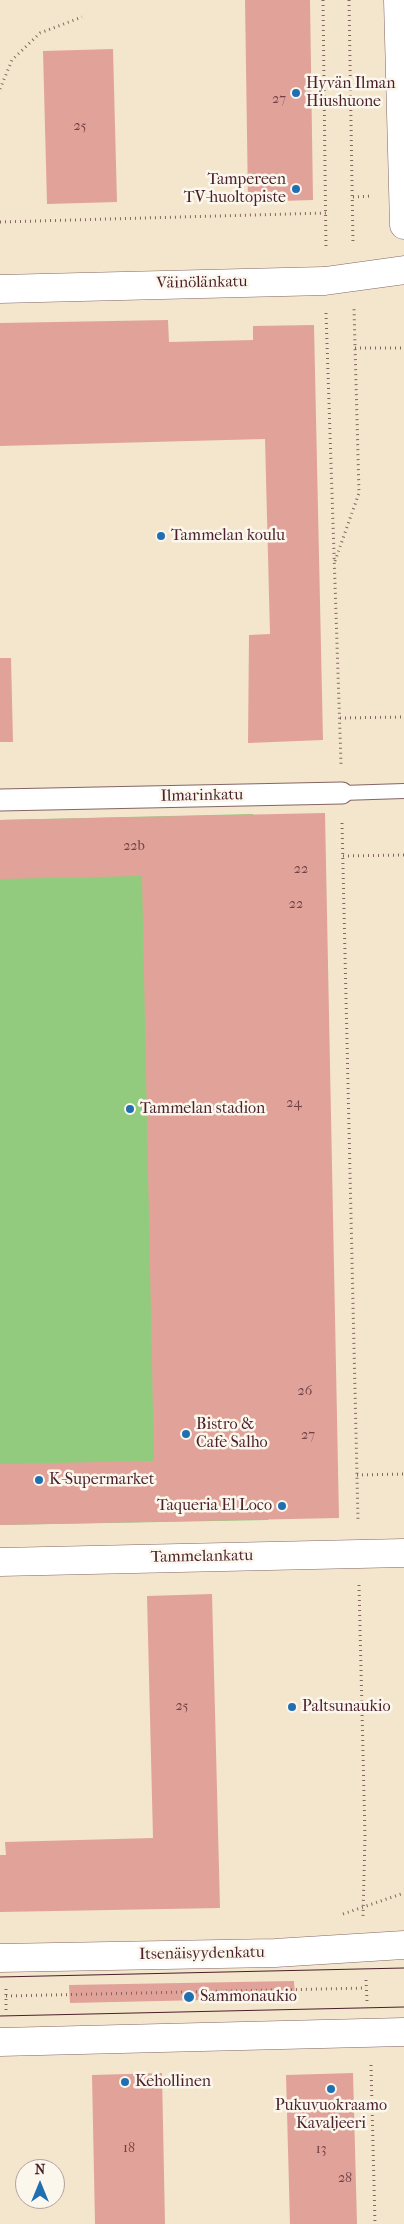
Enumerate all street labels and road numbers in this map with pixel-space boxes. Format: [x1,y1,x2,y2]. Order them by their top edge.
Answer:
street label: Väinölänkatu [156,273,248,293]
street label: Ilmarinkatu [161,786,243,806]
street label: Tammelankatu [150,1547,254,1567]
street label: Itsenäisyydenkatu [139,1943,265,1965]

